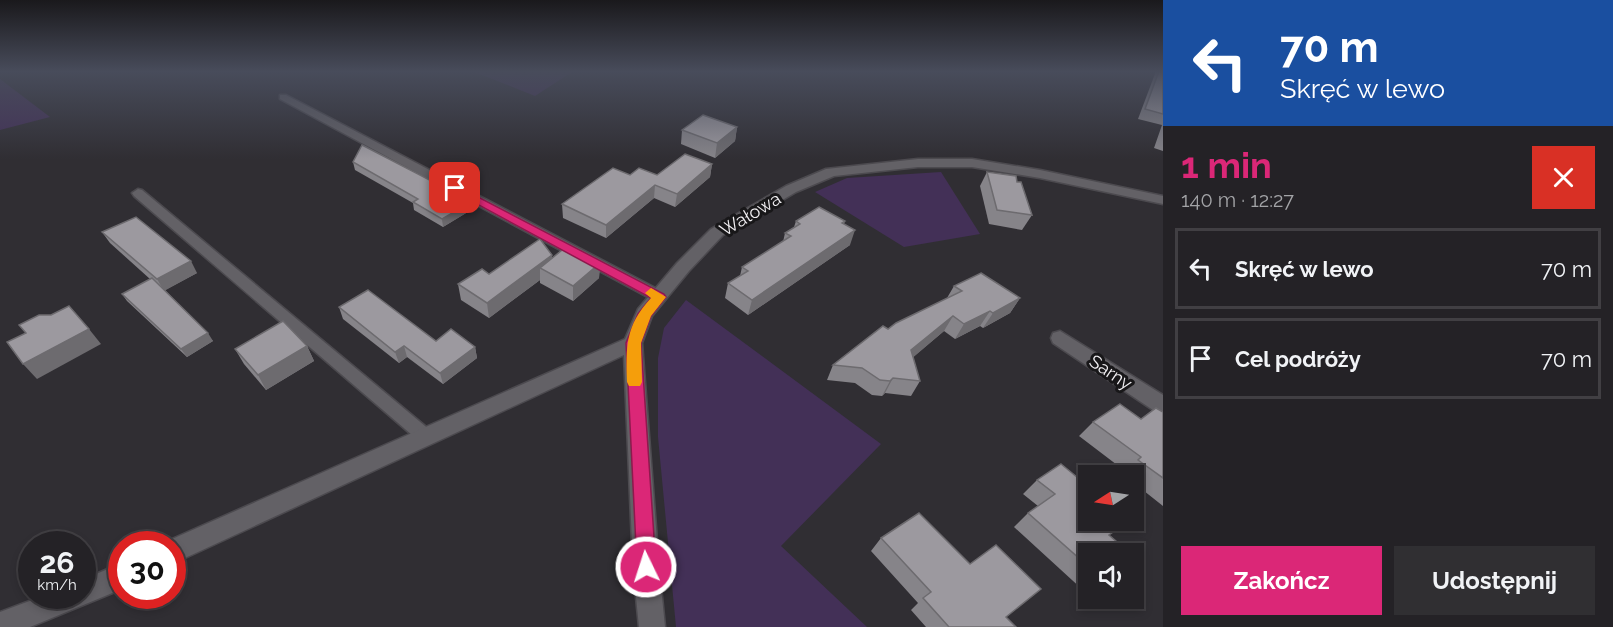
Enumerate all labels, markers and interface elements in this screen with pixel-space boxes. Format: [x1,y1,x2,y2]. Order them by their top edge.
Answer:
text: 70 m [1280,23,1379,72]
icon: left [1181,24,1259,102]
text: Skręć w lewo [1280,73,1445,104]
text: 1 min [1181,144,1272,186]
button: close [1532,146,1595,209]
pin [429,162,480,213]
icon: arrive [438,171,471,204]
street label: Wałowa [716,188,784,240]
text: 140 m · 12:27 [1181,188,1294,212]
icon: left [1184,252,1217,285]
text: Skręć w lewo [1235,256,1374,282]
text: 70 m [1541,256,1592,282]
icon: arrive [1184,342,1217,375]
text: Cel podróży [1235,346,1361,372]
text: 70 m [1541,346,1592,372]
street label: Sarny [1086,350,1137,394]
north arrow [1078,465,1144,531]
map controls [1078,465,1144,609]
speed limit sign: 30 [108,531,186,609]
position arrow [614,535,678,599]
button: sound [1078,543,1144,609]
text: 26 [39,545,75,580]
button: Zakończ [1181,546,1382,615]
button: Udostępnij [1394,546,1595,615]
text: km/h [37,576,77,594]

